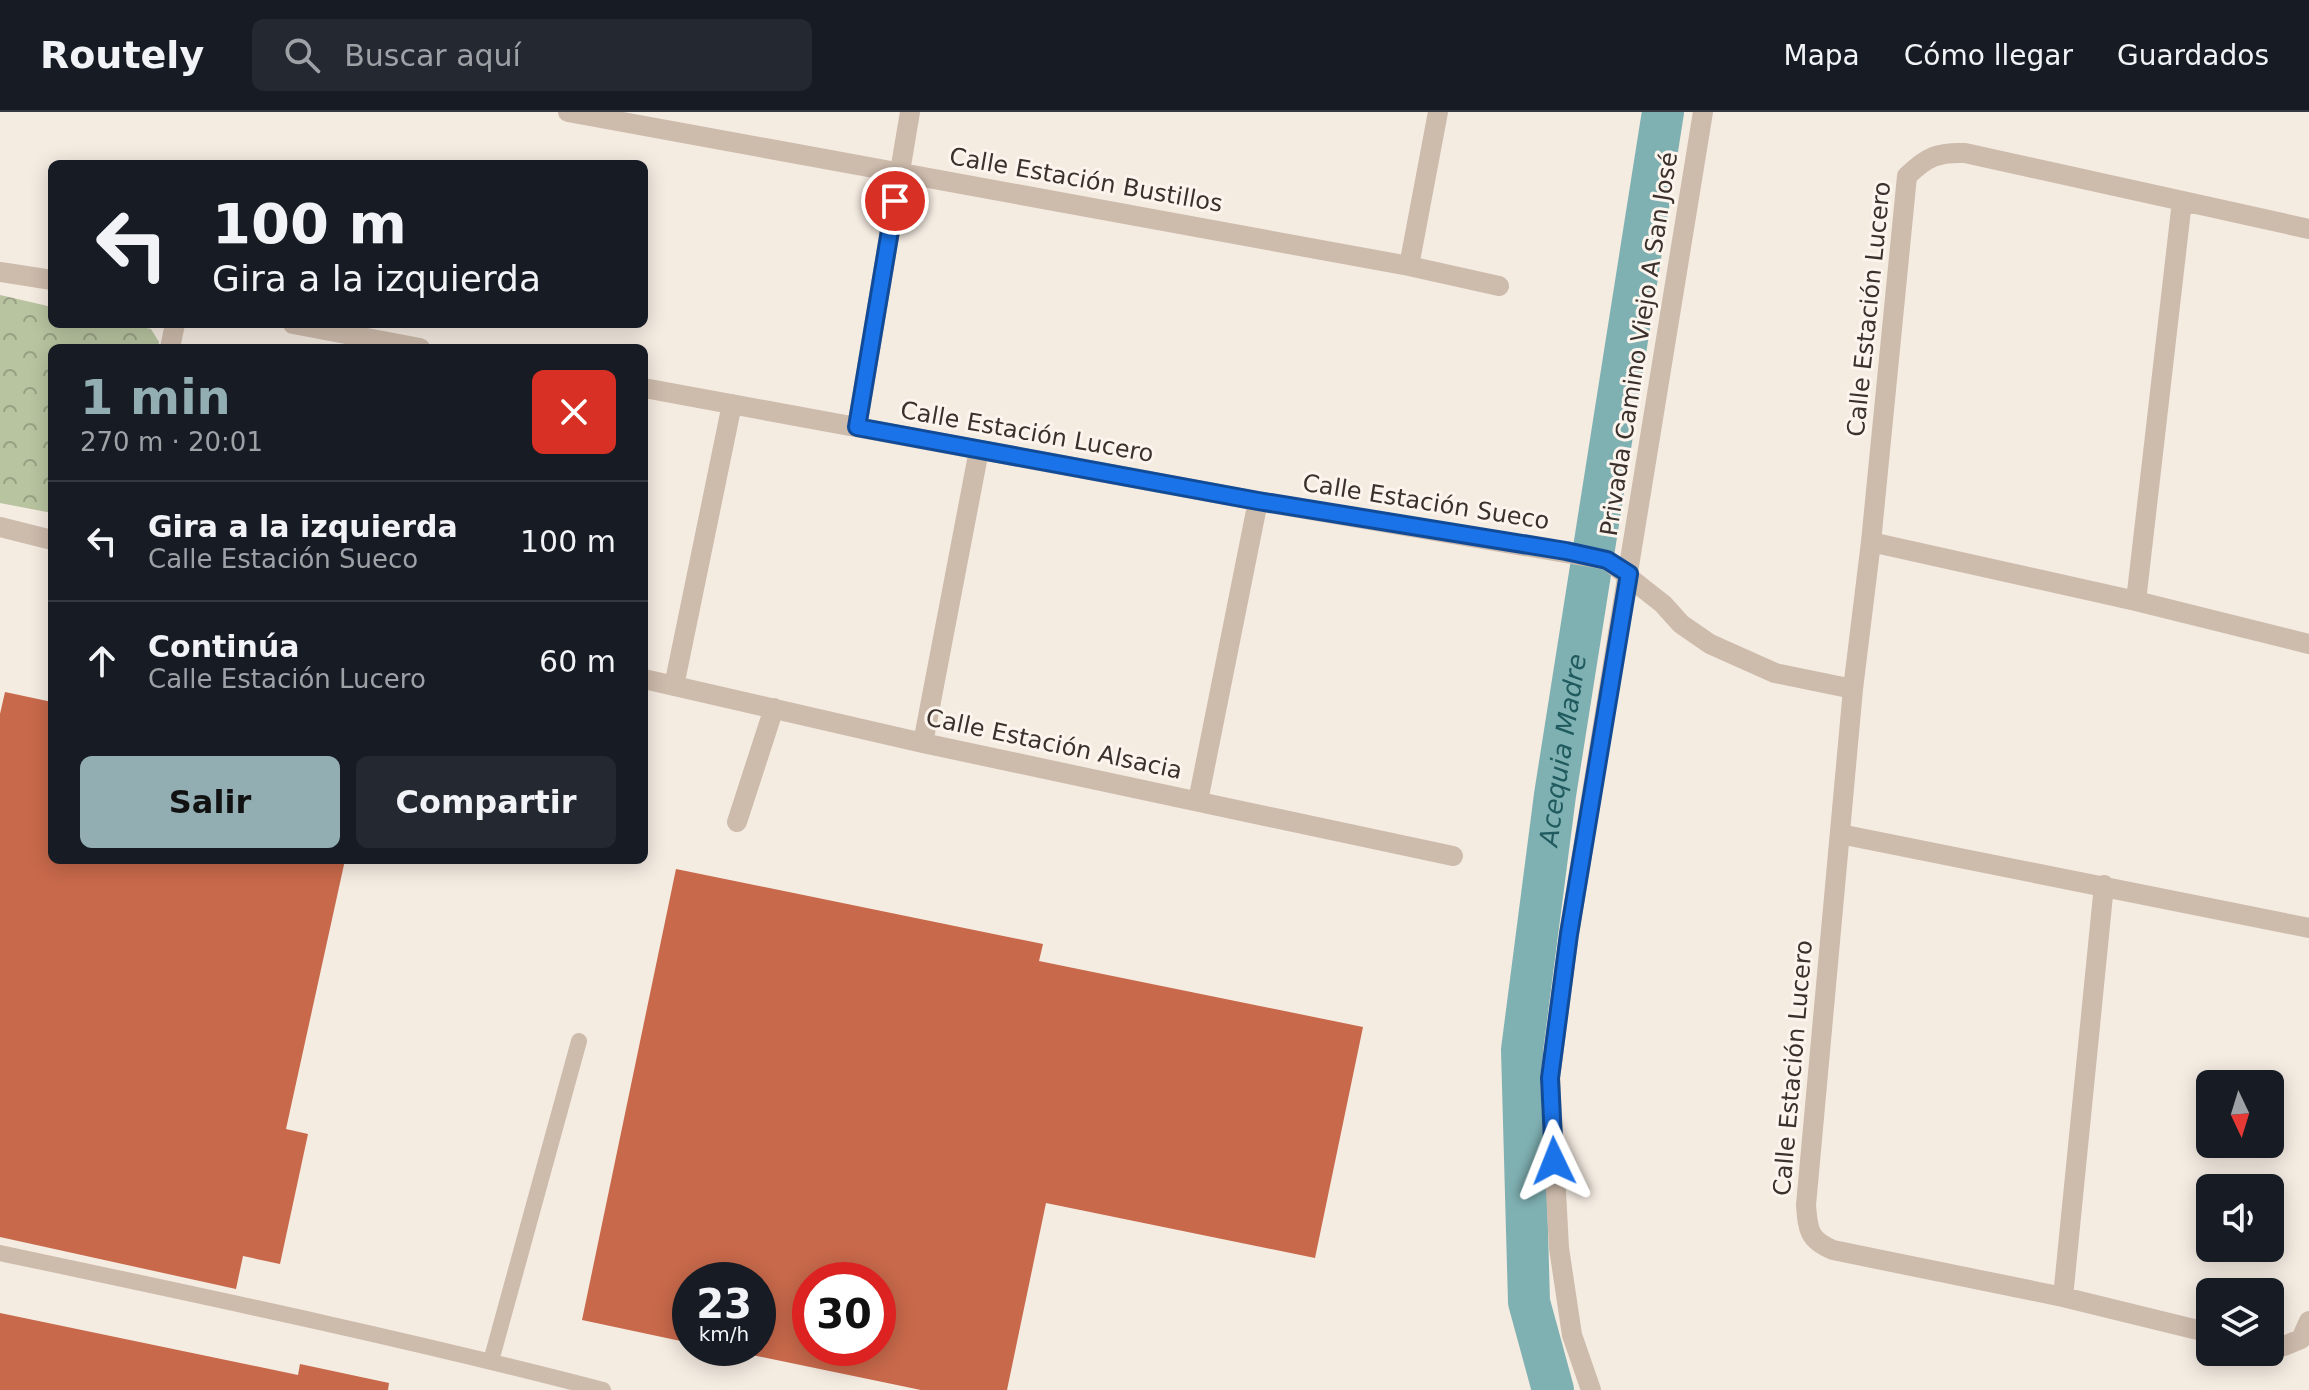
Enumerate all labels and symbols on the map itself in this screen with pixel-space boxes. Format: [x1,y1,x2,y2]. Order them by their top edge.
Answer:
street label: Calle Estación Bustillos [947,142,1225,218]
street label: Privada Camino Viejo A San José [1595,150,1683,538]
pin [861,167,929,235]
street label: Calle Estación Lucero [1842,180,1896,438]
street label: Calle Estación Lucero [898,396,1156,468]
street label: Calle Estación Sueco [1301,469,1551,535]
water label: Acequia Madre [1533,652,1592,850]
street label: Calle Estación Alsacia [923,703,1185,785]
street label: Calle Estación Lucero [1768,939,1818,1197]
north arrow [2196,1070,2284,1158]
position arrow [1512,1119,1596,1203]
speed limit sign: 30 [792,1262,896,1366]

